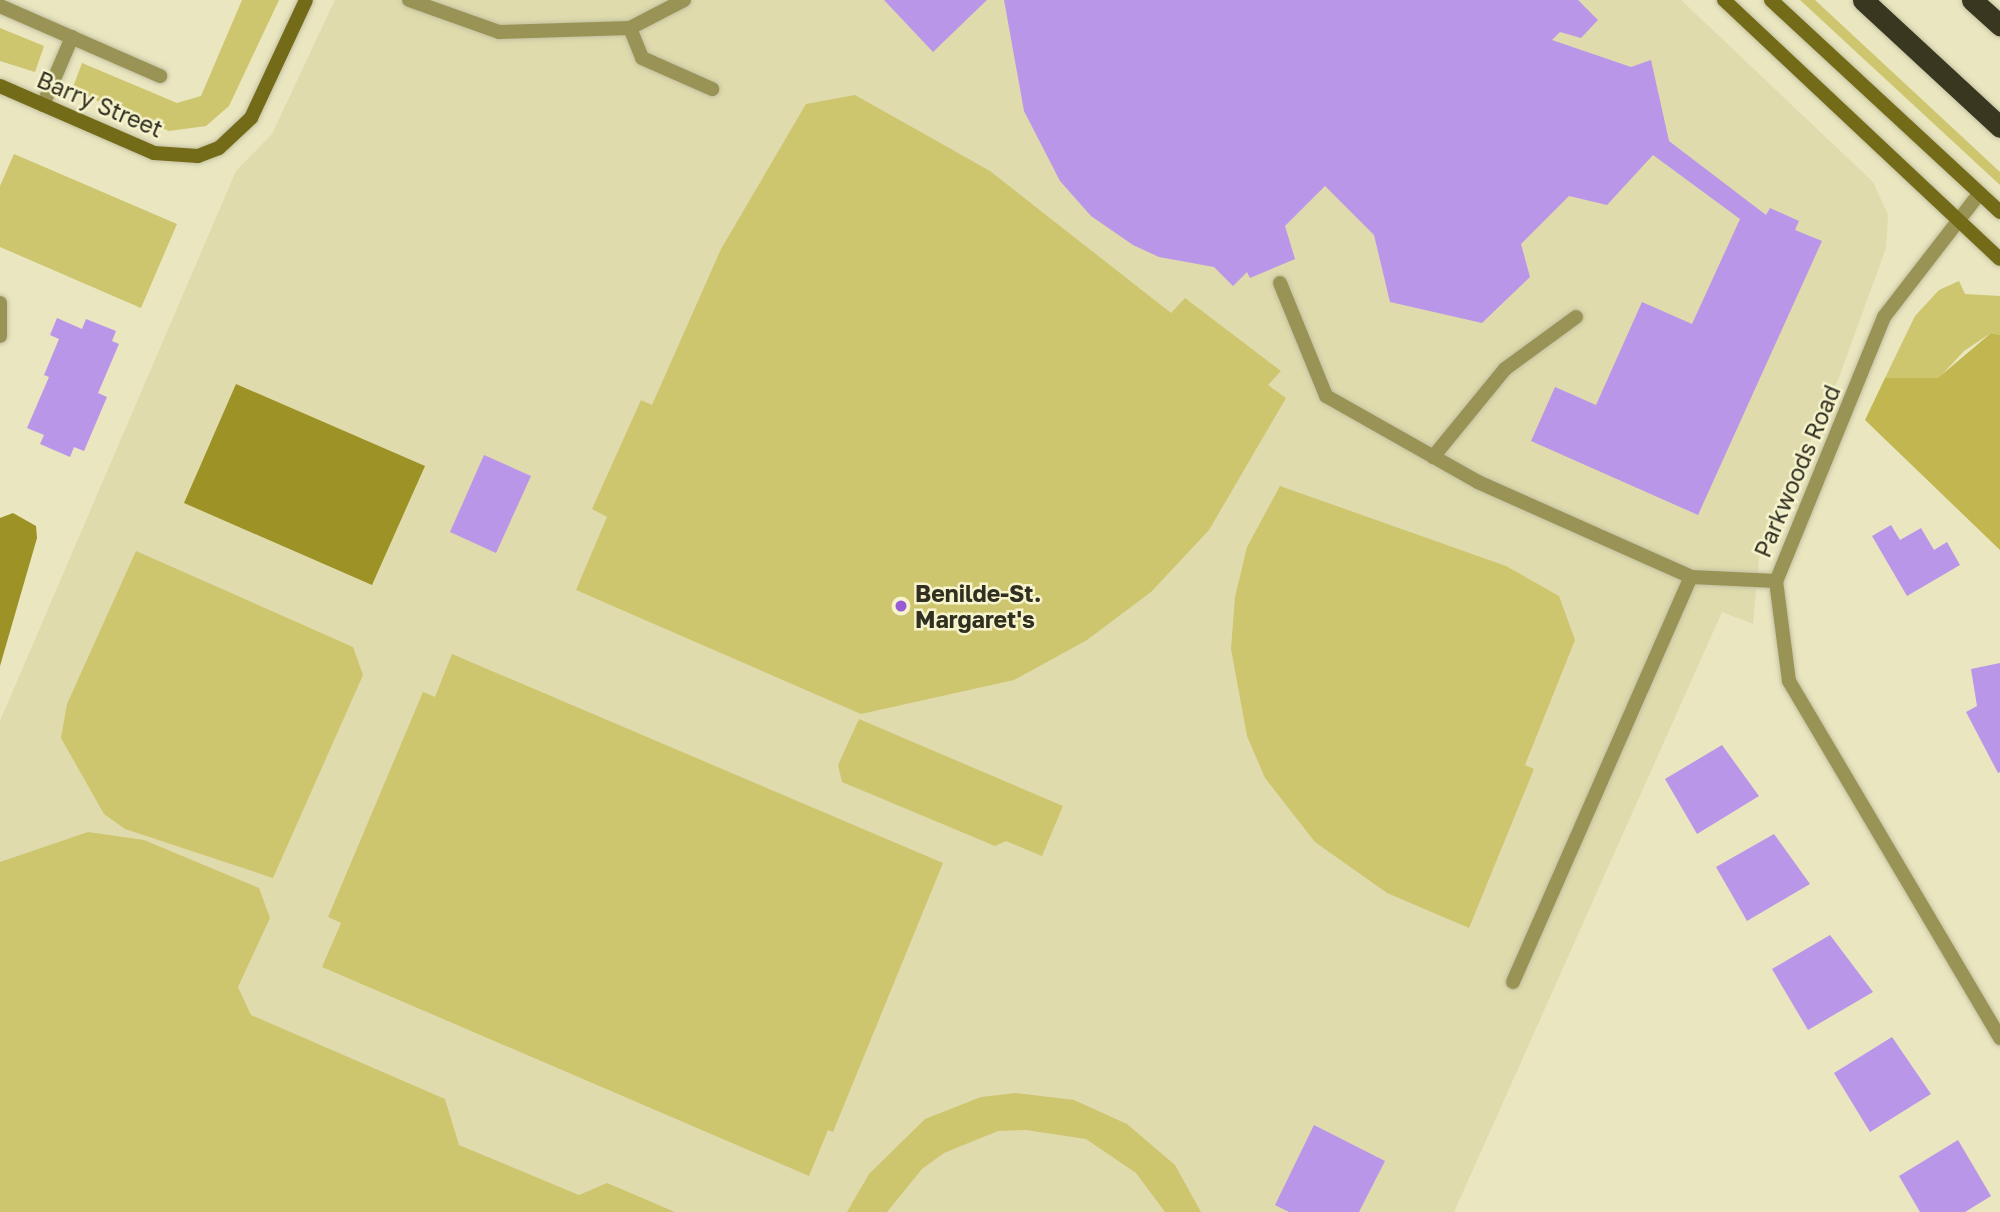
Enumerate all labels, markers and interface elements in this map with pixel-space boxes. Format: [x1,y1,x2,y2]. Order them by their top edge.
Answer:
street label: Barry Street [33,65,167,143]
street label: Parkwoods Road [1748,381,1846,561]
place label: Benilde-St. Margaret's [915,579,1041,633]
marker: Benilde-St. Margaret's [893,598,909,614]

